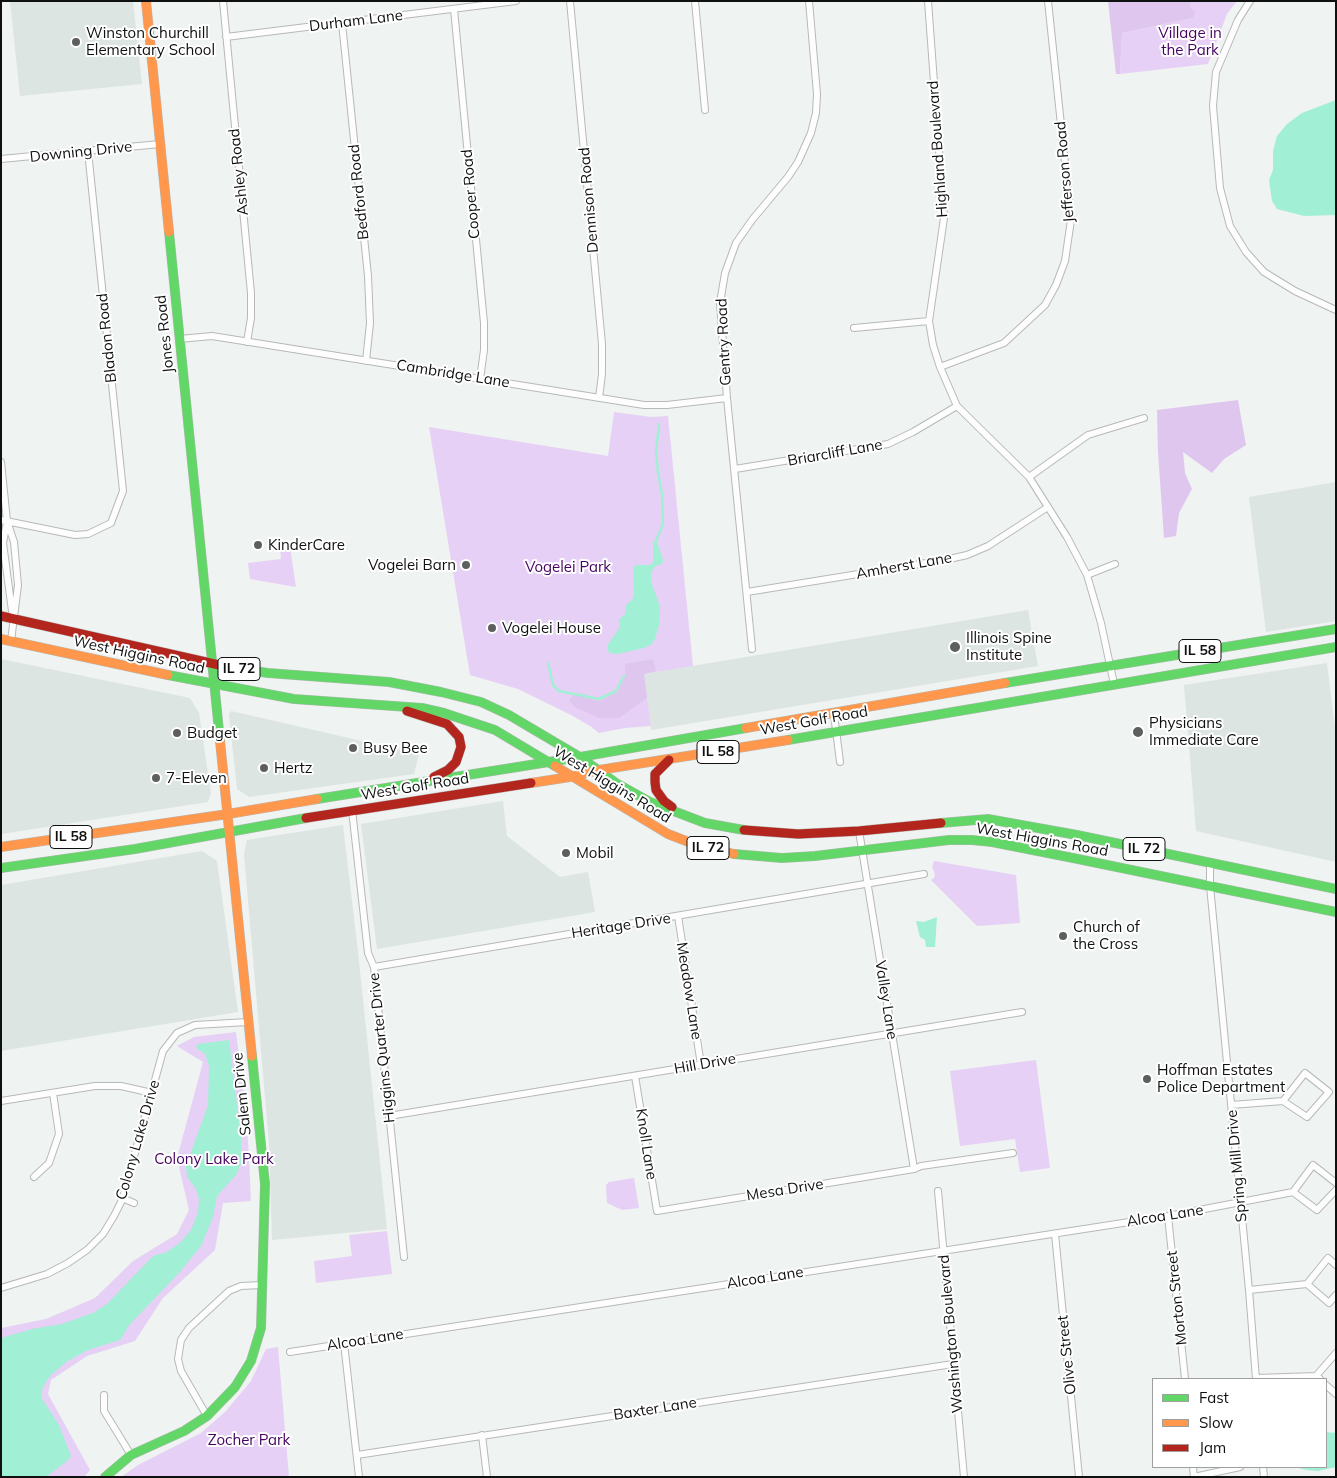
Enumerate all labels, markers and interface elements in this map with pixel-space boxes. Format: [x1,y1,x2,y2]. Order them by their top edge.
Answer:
street label: Durham Lane [308,6,404,36]
place label: Winston Churchill Elementary School [86,24,215,59]
park label: Village in the Park [1158,24,1222,59]
marker: Winston Churchill Elementary School [70,36,82,48]
street label: Highland Boulevard [924,80,952,218]
street label: Jefferson Road [1052,121,1078,223]
street label: Ashley Road [225,128,253,216]
street label: Downing Drive [29,138,133,166]
street label: Bedford Road [345,143,373,241]
street label: Dennison Road [575,146,603,254]
street label: Cooper Road [458,148,484,240]
street label: Bladon Road [93,292,121,384]
street label: Jones Road [152,294,178,374]
street label: Gentry Road [713,298,735,386]
street label: Cambridge Lane [395,356,511,392]
street label: Briarcliff Lane [786,436,884,470]
place label: KinderCare [268,536,345,554]
marker: KinderCare [252,539,264,551]
street label: Amherst Lane [855,549,953,583]
place label: Vogelei Barn [368,556,456,574]
park label: Vogelei Park [525,558,611,576]
marker: Vogelei Barn [460,559,472,571]
place label: Vogelei House [502,619,601,637]
marker: Vogelei House [486,622,498,634]
place label: Illinois Spine Institute [966,629,1052,664]
street label: West Higgins Road [72,632,206,678]
marker: Illinois Spine Institute [948,640,962,654]
road number: IL 58 [1179,640,1221,662]
road number: IL 72 [218,658,260,681]
street label: West Golf Road [759,703,869,739]
place label: Physicians Immediate Care [1149,714,1259,749]
place label: Budget [187,724,237,742]
marker: Physicians Immediate Care [1131,725,1145,739]
marker: Budget [171,727,183,739]
place label: Busy Bee [363,739,428,757]
road number: IL 58 [697,740,739,764]
marker: Busy Bee [347,742,359,754]
street label: West Higgins Road [550,743,674,827]
place label: Hertz [274,759,313,777]
marker: Hertz [258,762,270,774]
place label: 7-Eleven [166,769,227,787]
street label: West Golf Road [360,770,470,804]
marker: 7-Eleven [150,772,162,784]
street label: West Higgins Road [974,819,1110,861]
road number: IL 58 [50,826,92,849]
road number: IL 72 [687,836,729,860]
road number: IL 72 [1123,838,1165,861]
place label: Mobil [576,844,614,862]
marker: Mobil [560,847,572,859]
street label: Heritage Drive [570,909,672,943]
place label: Church of the Cross [1073,918,1140,953]
marker: Church of the Cross [1057,930,1069,942]
street label: Meadow Lane [672,941,706,1041]
street label: Valley Lane [871,959,901,1041]
street label: Higgins Quarter Drive [365,972,399,1124]
street label: Hill Drive [673,1050,737,1078]
street label: Salem Drive [229,1052,255,1136]
place label: Hoffman Estates Police Department [1157,1061,1285,1096]
marker: Hoffman Estates Police Department [1141,1073,1153,1085]
street label: Colony Lake Drive [112,1078,164,1202]
street label: Knoll Lane [631,1107,661,1181]
street label: Spring Mill Drive [1223,1109,1251,1223]
park label: Colony Lake Park [154,1150,274,1168]
street label: Mesa Drive [745,1175,825,1205]
street label: Alcoa Lane [1125,1201,1205,1231]
street label: Morton Street [1163,1250,1191,1346]
street label: Washington Boulevard [935,1254,967,1414]
street label: Alcoa Lane [725,1263,805,1293]
street label: Olive Street [1054,1314,1080,1396]
street label: Alcoa Lane [325,1325,405,1355]
legend [1152,1378,1327,1468]
text: Fast [1199,1388,1229,1407]
street label: Baxter Lane [612,1394,698,1424]
text: Slow [1199,1413,1233,1432]
park label: Zocher Park [208,1431,290,1449]
text: Jam [1199,1438,1226,1457]

